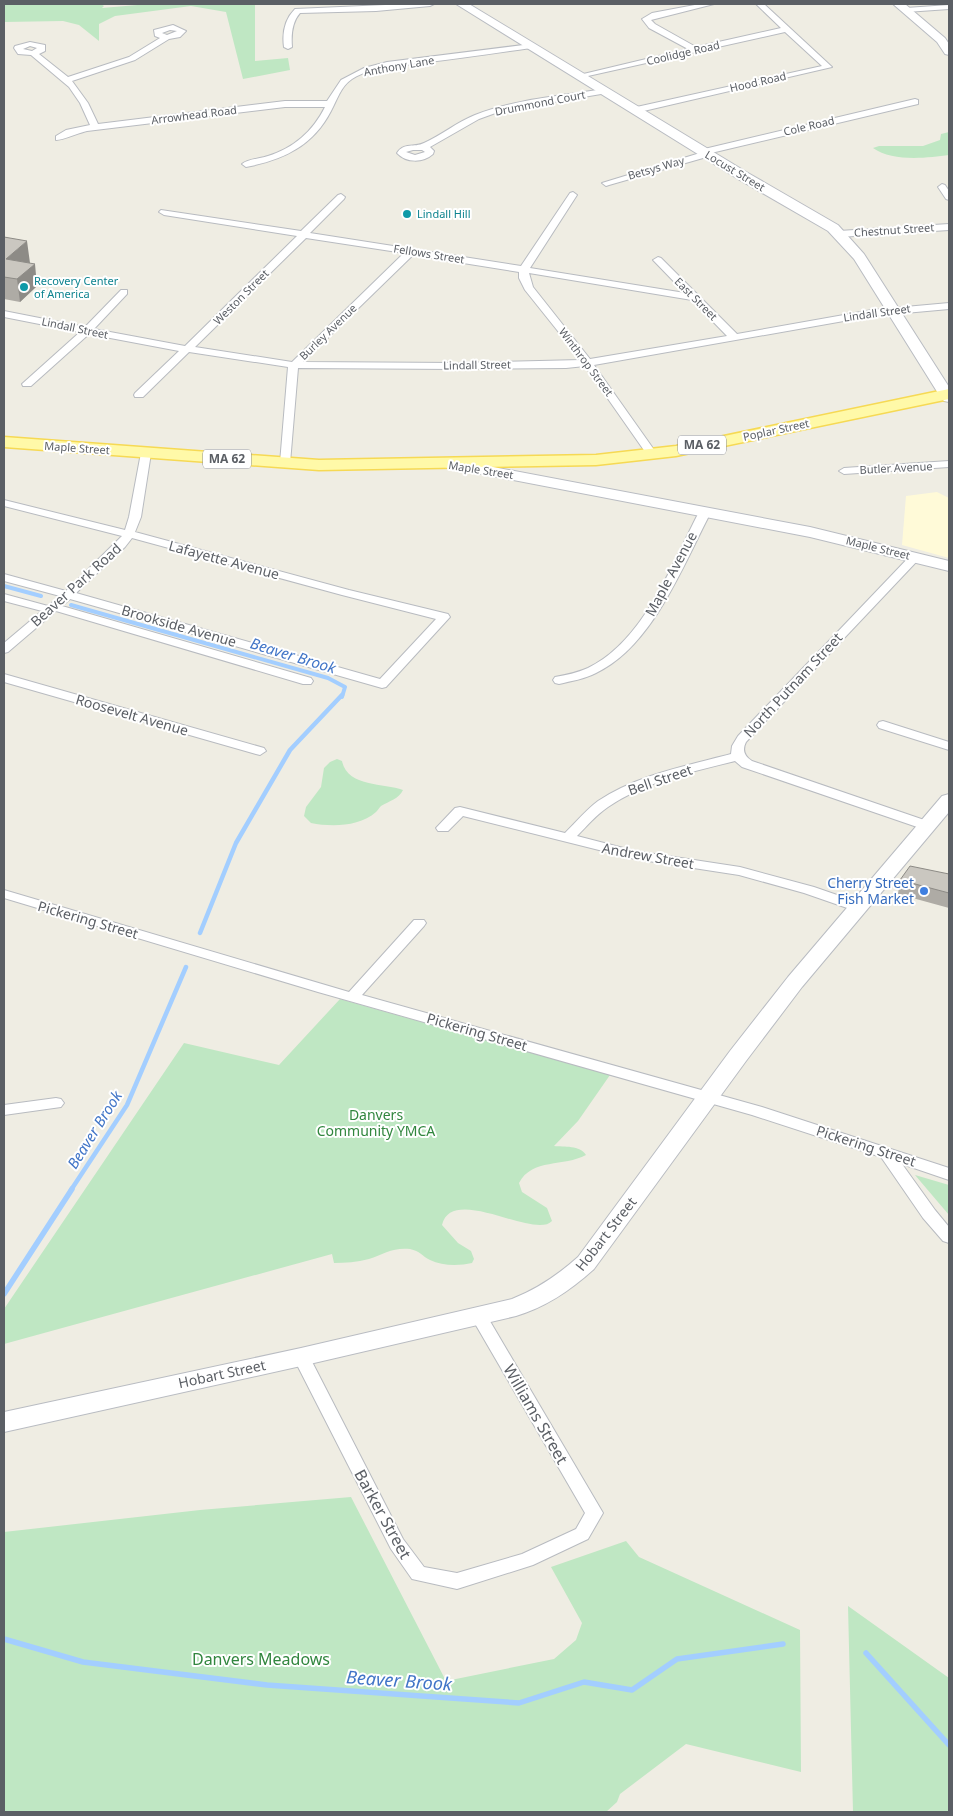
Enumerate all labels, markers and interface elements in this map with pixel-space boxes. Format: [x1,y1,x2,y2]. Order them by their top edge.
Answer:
street label: Coolidge Road [645,37,721,68]
street label: Anthony Lane [362,52,435,79]
street label: Hood Road [728,68,788,95]
street label: Drummond Court [493,86,586,119]
street label: Arrowhead Road [150,102,238,127]
street label: Cole Road [782,112,836,139]
street label: Locust Street [703,147,768,194]
street label: Betsys Way [626,152,686,183]
place label: Lindall Hill [417,206,471,221]
marker: Lindall Hill [401,208,413,220]
street label: Chestnut Street [853,219,935,240]
street label: Fellows Street [393,241,466,267]
street label: Weston Street [210,266,272,328]
place label: Recovery Center of America [34,273,119,301]
street label: East Street [672,274,721,323]
marker: Recovery Center of America [18,281,30,293]
street label: Burley Avenue [296,300,360,363]
street label: Lindall Street [842,300,911,325]
street label: Lindall Street [40,313,110,342]
street label: Winthrop Street [556,324,617,399]
street label: Lindall Street [443,356,511,373]
street label: Poplar Street [741,415,810,444]
road number: MA 62 [678,436,726,454]
street label: Maple Street [44,438,110,457]
road number: MA 62 [203,449,251,468]
street label: Maple Street [448,457,515,482]
street label: Butler Avenue [859,458,933,477]
street label: Maple Avenue [640,528,701,619]
street label: Maple Street [845,532,912,563]
street label: Lafayette Avenue [167,536,282,583]
street label: Beaver Park Road [26,539,125,631]
street label: Brookside Avenue [119,600,239,651]
street label: North Putnam Street [739,628,846,741]
water label: Beaver Brook [248,633,339,678]
street label: Roosevelt Avenue [74,689,191,740]
street label: Bell Street [625,760,695,799]
street label: Andrew Street [601,838,696,873]
place label: Cherry Street Fish Market [827,873,914,908]
marker: Cherry Street Fish Market [918,885,930,897]
street label: Pickering Street [36,896,141,943]
street label: Pickering Street [425,1008,530,1055]
water label: Beaver Brook [62,1086,126,1172]
park label: Danvers Community YMCA [317,1105,435,1140]
street label: Pickering Street [814,1120,918,1171]
street label: Hobart Street [571,1193,640,1275]
street label: Hobart Street [176,1355,267,1392]
street label: Williams Street [499,1360,574,1468]
street label: Barker Street [349,1465,417,1563]
park label: Danvers Meadows [192,1648,330,1670]
water label: Beaver Brook [345,1664,454,1696]

